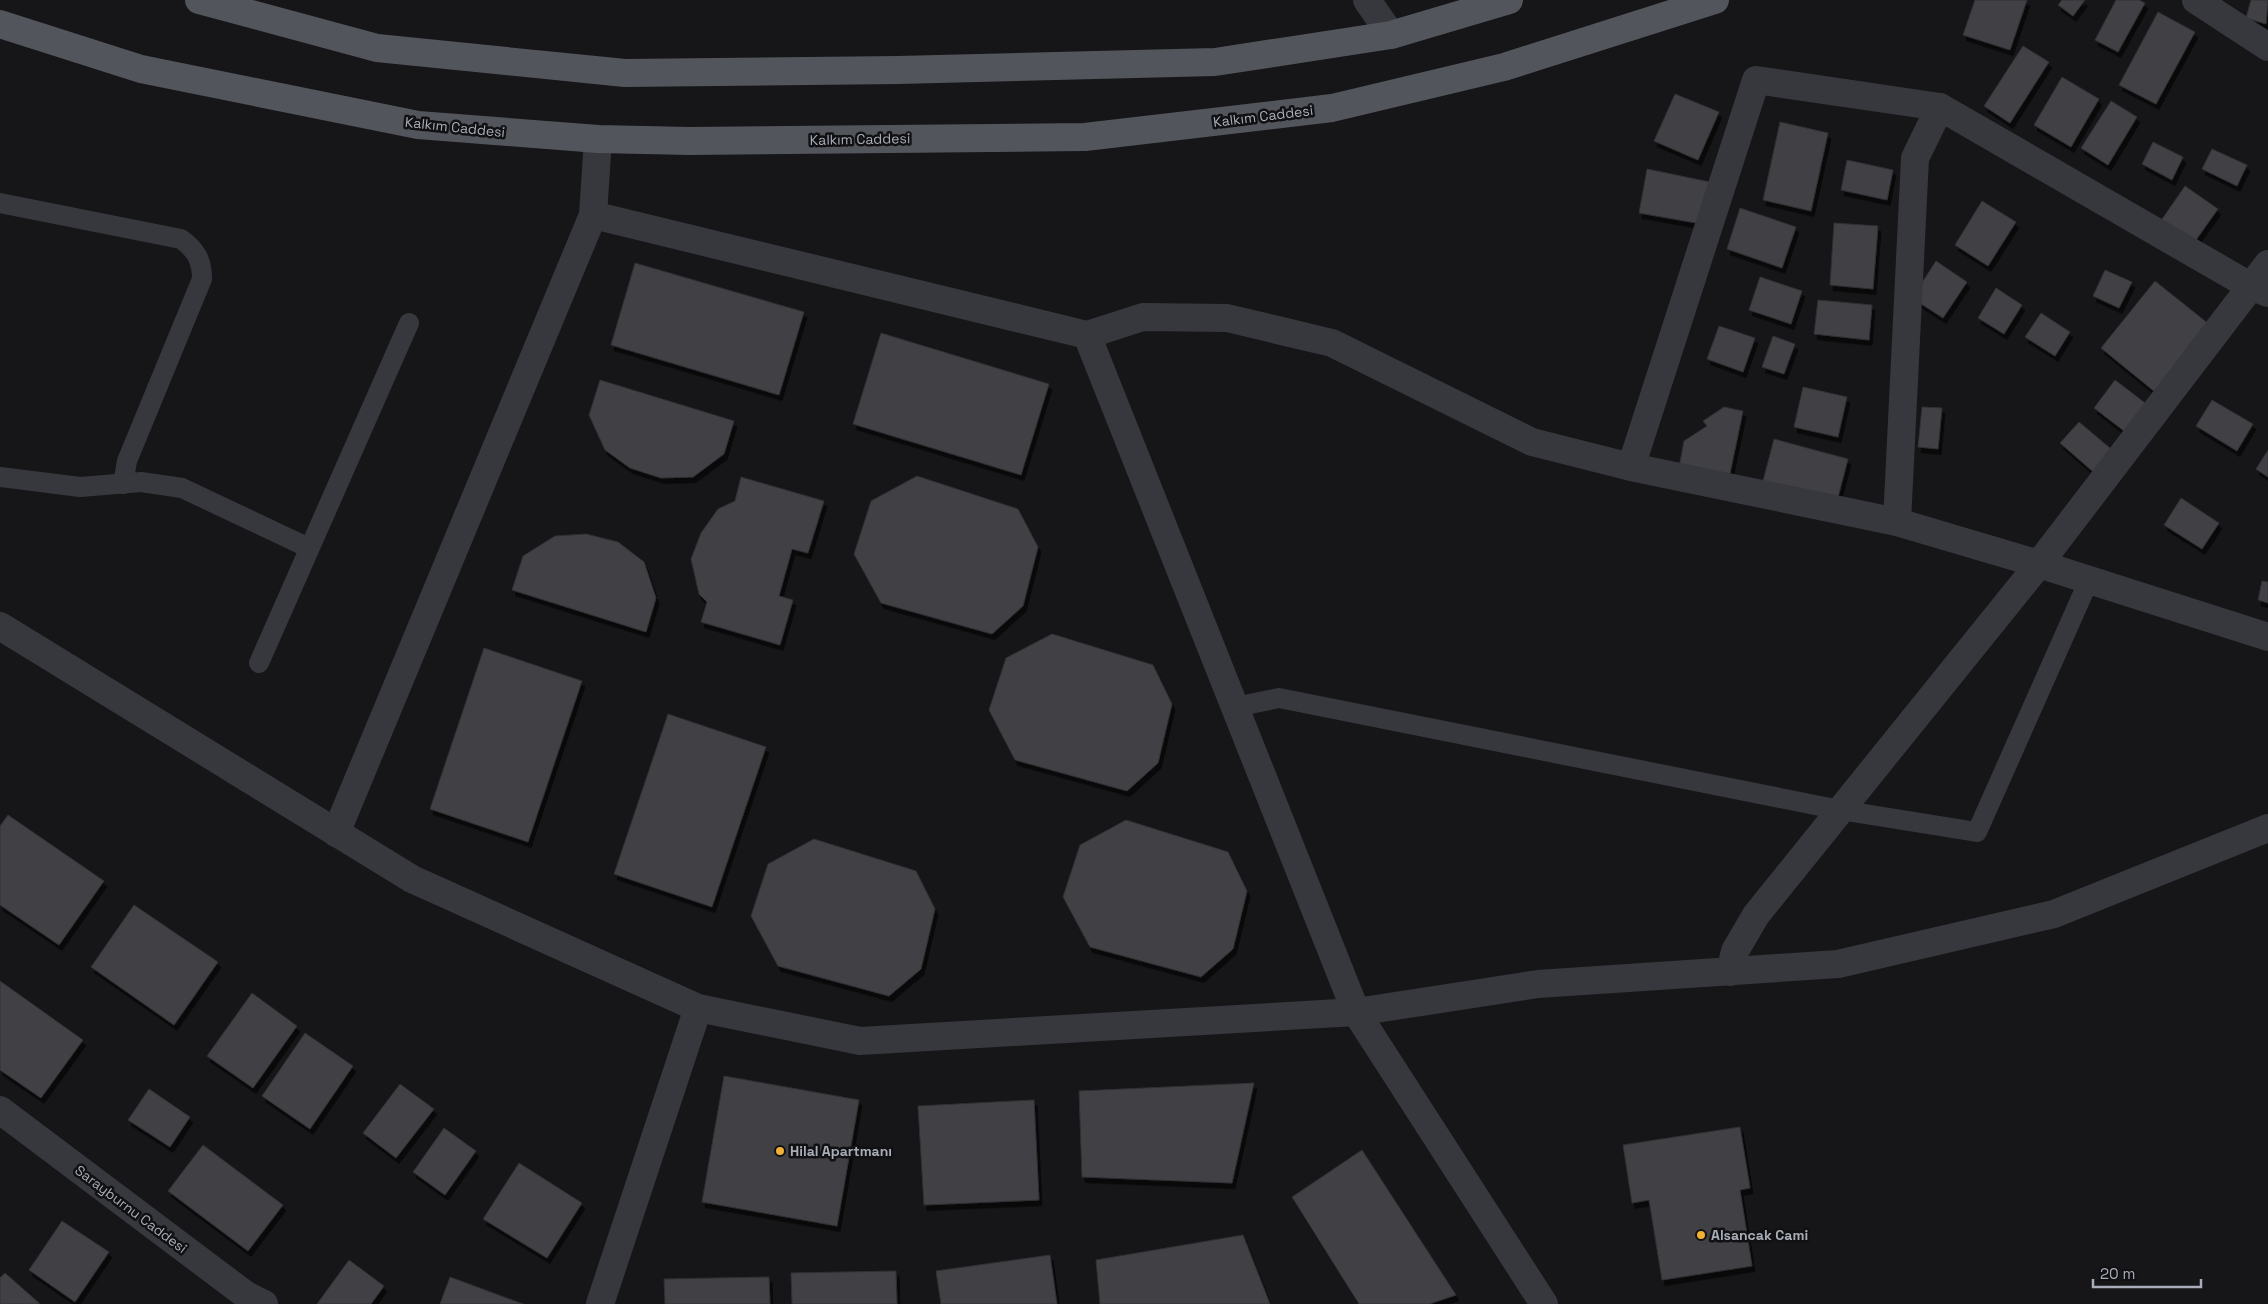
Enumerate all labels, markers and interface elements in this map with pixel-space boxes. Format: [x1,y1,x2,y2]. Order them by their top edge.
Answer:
street label: Kalkım Caddesi [1212,101,1314,131]
street label: Kalkım Caddesi [404,113,506,141]
street label: Kalkım Caddesi [810,129,910,149]
place label: Hilal Apartmanı [790,1142,892,1160]
marker: Hilal Apartmanı [774,1145,786,1157]
street label: Sarayburnu Caddesi [71,1161,191,1257]
place label: Alsancak Cami [1711,1226,1808,1244]
marker: Alsancak Cami [1695,1229,1707,1241]
scale bar [2093,1256,2200,1288]
text: 20 m [2100,1264,2135,1283]

